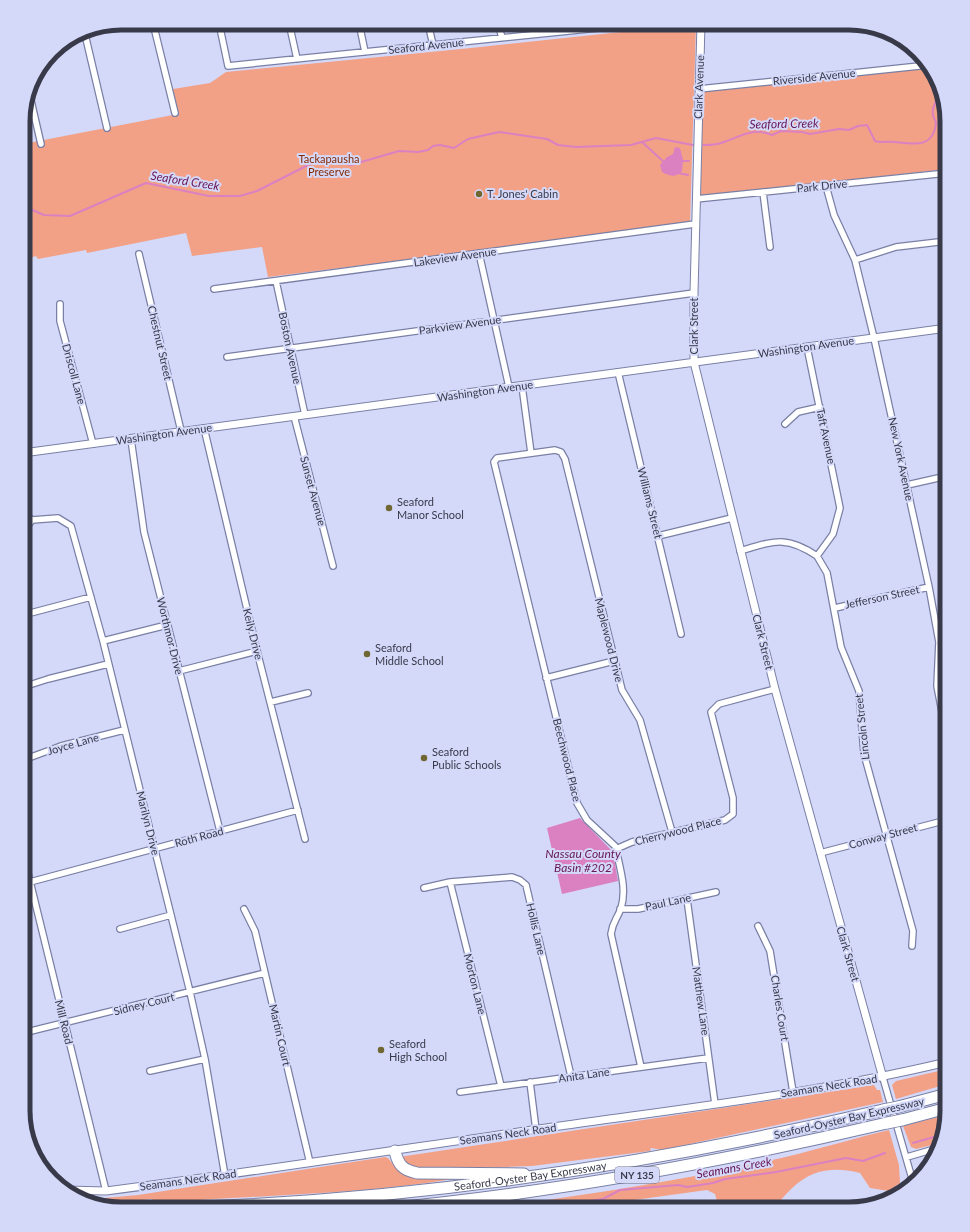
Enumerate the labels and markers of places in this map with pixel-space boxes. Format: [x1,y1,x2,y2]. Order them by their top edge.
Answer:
place label: T. Jones' Cabin [487,187,558,200]
marker: T. Jones' Cabin [474,189,484,199]
place label: Seaford Manor School [397,495,464,521]
marker: Seaford Manor School [384,503,394,513]
place label: Seaford Middle School [375,641,444,667]
marker: Seaford Middle School [362,649,372,659]
place label: Seaford Public Schools [432,745,502,771]
marker: Seaford Public Schools [419,753,429,763]
place label: Seaford High School [389,1037,447,1063]
marker: Seaford High School [376,1045,386,1055]

